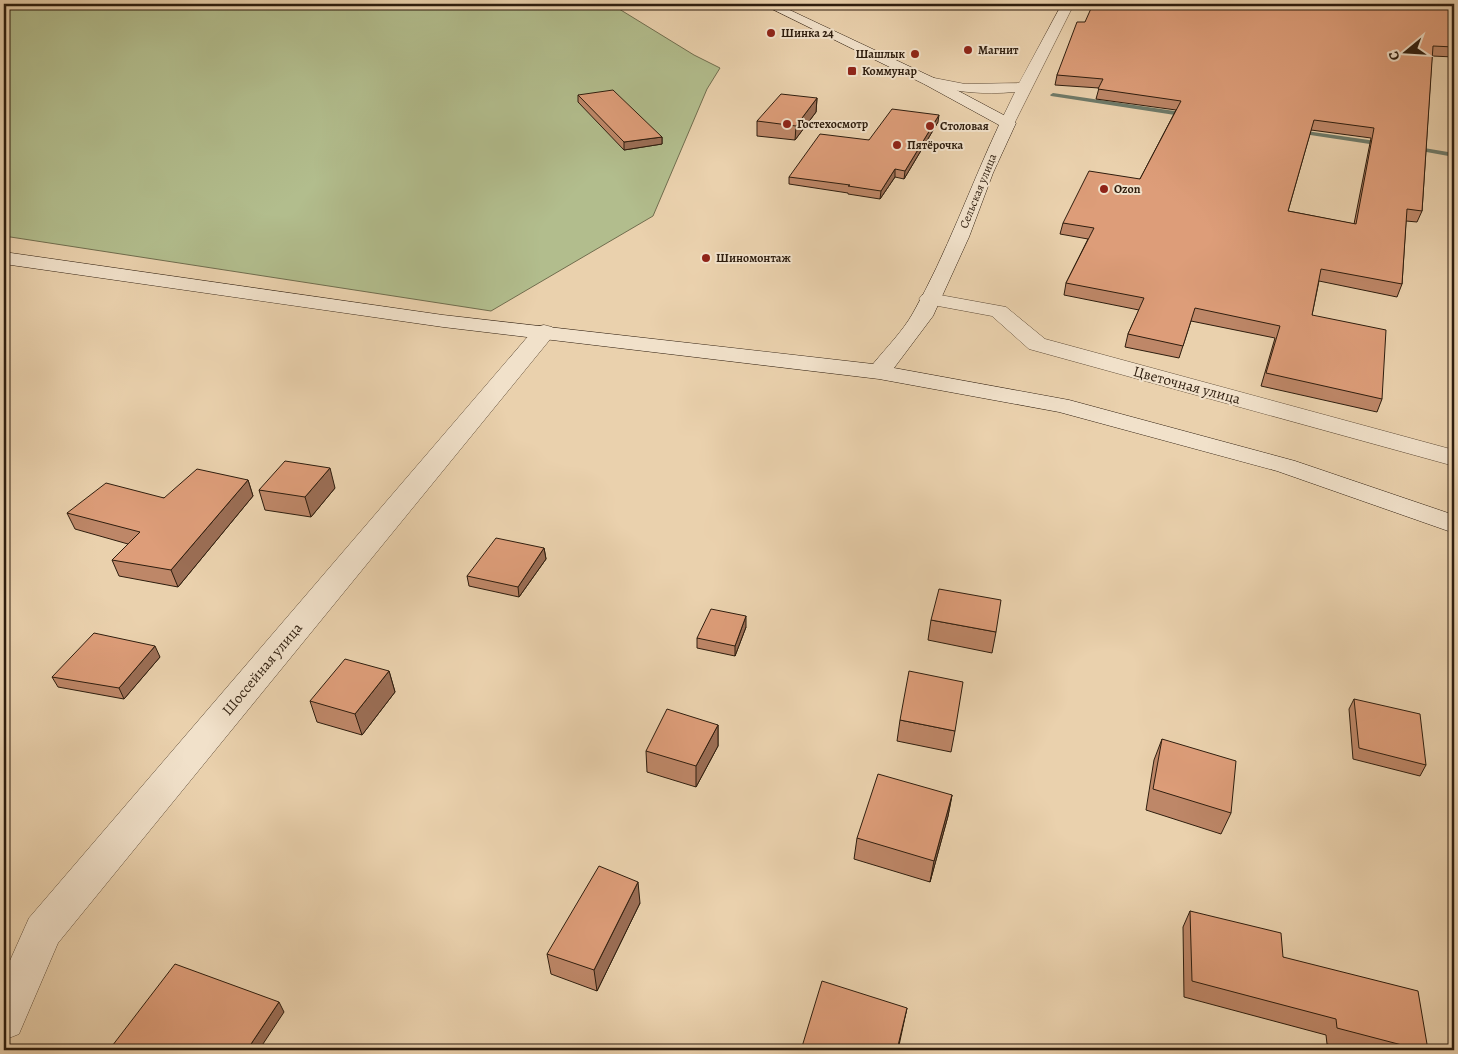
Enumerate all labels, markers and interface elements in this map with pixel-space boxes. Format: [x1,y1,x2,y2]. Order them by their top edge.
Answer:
place label: Шинка 24 [781,25,834,41]
marker: Шинка 24 [765,27,777,39]
north arrow [1380,28,1430,78]
place label: Магнит [978,42,1019,58]
marker: Магнит [962,44,974,56]
place label: Шашлык [855,46,906,62]
marker: Шашлык [909,48,921,60]
text: С [1384,48,1404,63]
place label: Коммунар [862,63,917,79]
marker: Коммунар [846,65,858,77]
place label: Гостехосмотр [797,116,869,132]
marker: Гостехосмотр [781,118,793,130]
place label: Столовая [940,118,989,134]
marker: Столовая [924,120,936,132]
place label: Пятёрочка [907,137,964,153]
marker: Пятёрочка [891,139,903,151]
street label: Сельская улица [956,151,1000,231]
place label: Ozon [1114,181,1141,197]
marker: Ozon [1098,183,1110,195]
place label: Шиномонтаж [716,250,792,266]
marker: Шиномонтаж [700,252,712,264]
street label: Цветочная улица [1131,361,1243,409]
street label: Шоссейная улица [217,618,307,720]

